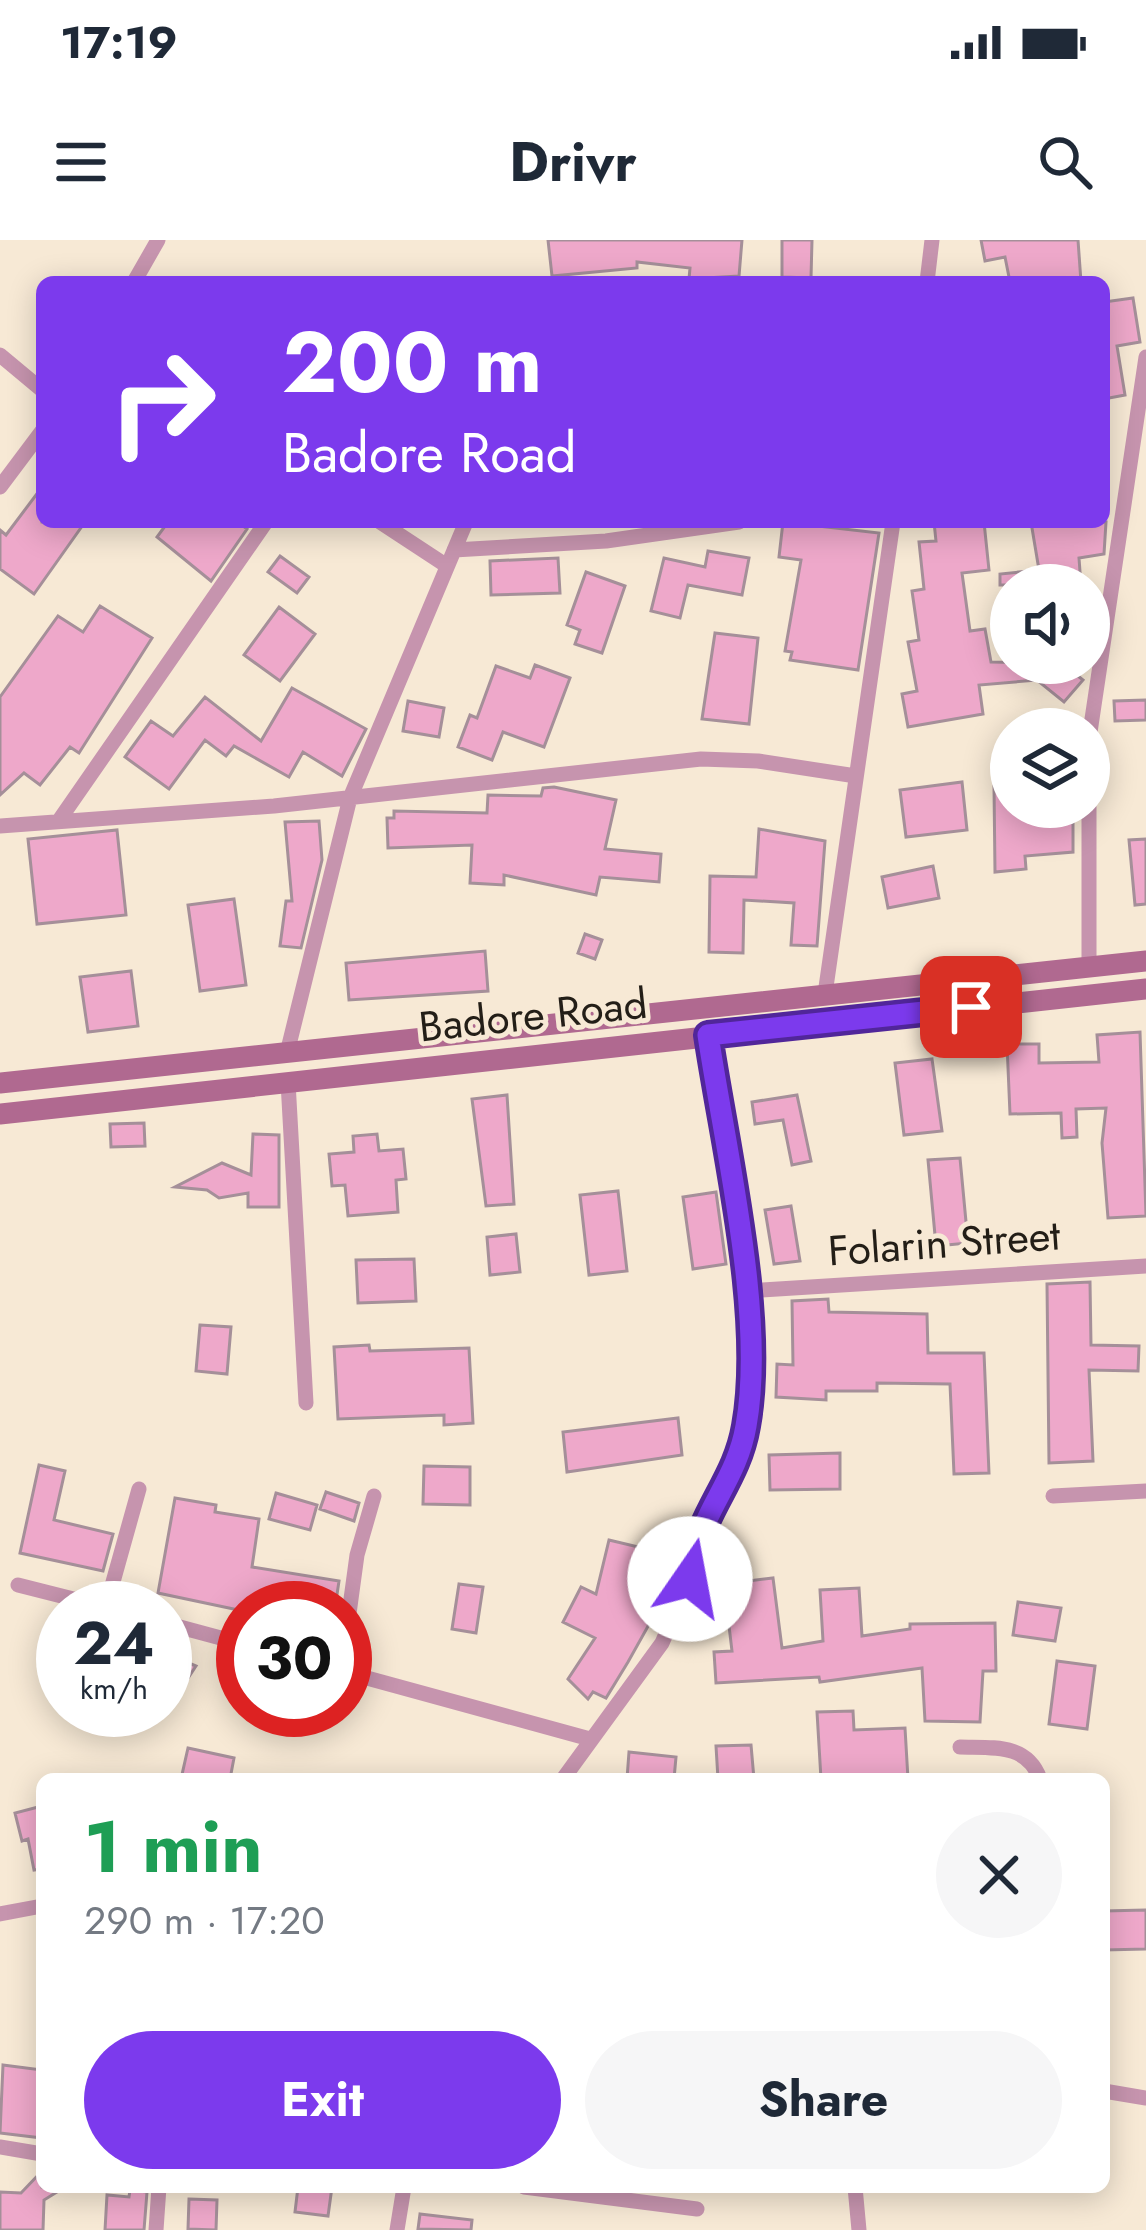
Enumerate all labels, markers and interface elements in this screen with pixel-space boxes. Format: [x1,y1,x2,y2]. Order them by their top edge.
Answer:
text: 17:19 [60,10,178,75]
text: Drivr [509,123,637,201]
icon: menu [48,129,114,195]
icon: search [1032,129,1098,195]
text: 200 m [282,302,542,424]
icon: right [84,324,240,480]
text: Badore Road [282,414,577,492]
map controls [990,564,1110,828]
button: sound [990,564,1110,684]
button: layers [990,708,1110,828]
pin [920,956,1022,1058]
street label: Badore Road [416,973,650,1057]
icon: arrive [938,974,1004,1040]
street label: Folarin Street [826,1204,1062,1282]
position arrow [627,1516,753,1642]
speed limit sign: 30 [216,1581,372,1737]
text: 24 [73,1600,155,1687]
text: km/h [80,1667,148,1710]
text: 1 min [84,1795,263,1899]
button: close [936,1812,1062,1938]
text: 290 m · 17:20 [84,1892,325,1949]
button: Exit [84,2031,561,2169]
button: Share [585,2031,1062,2169]

